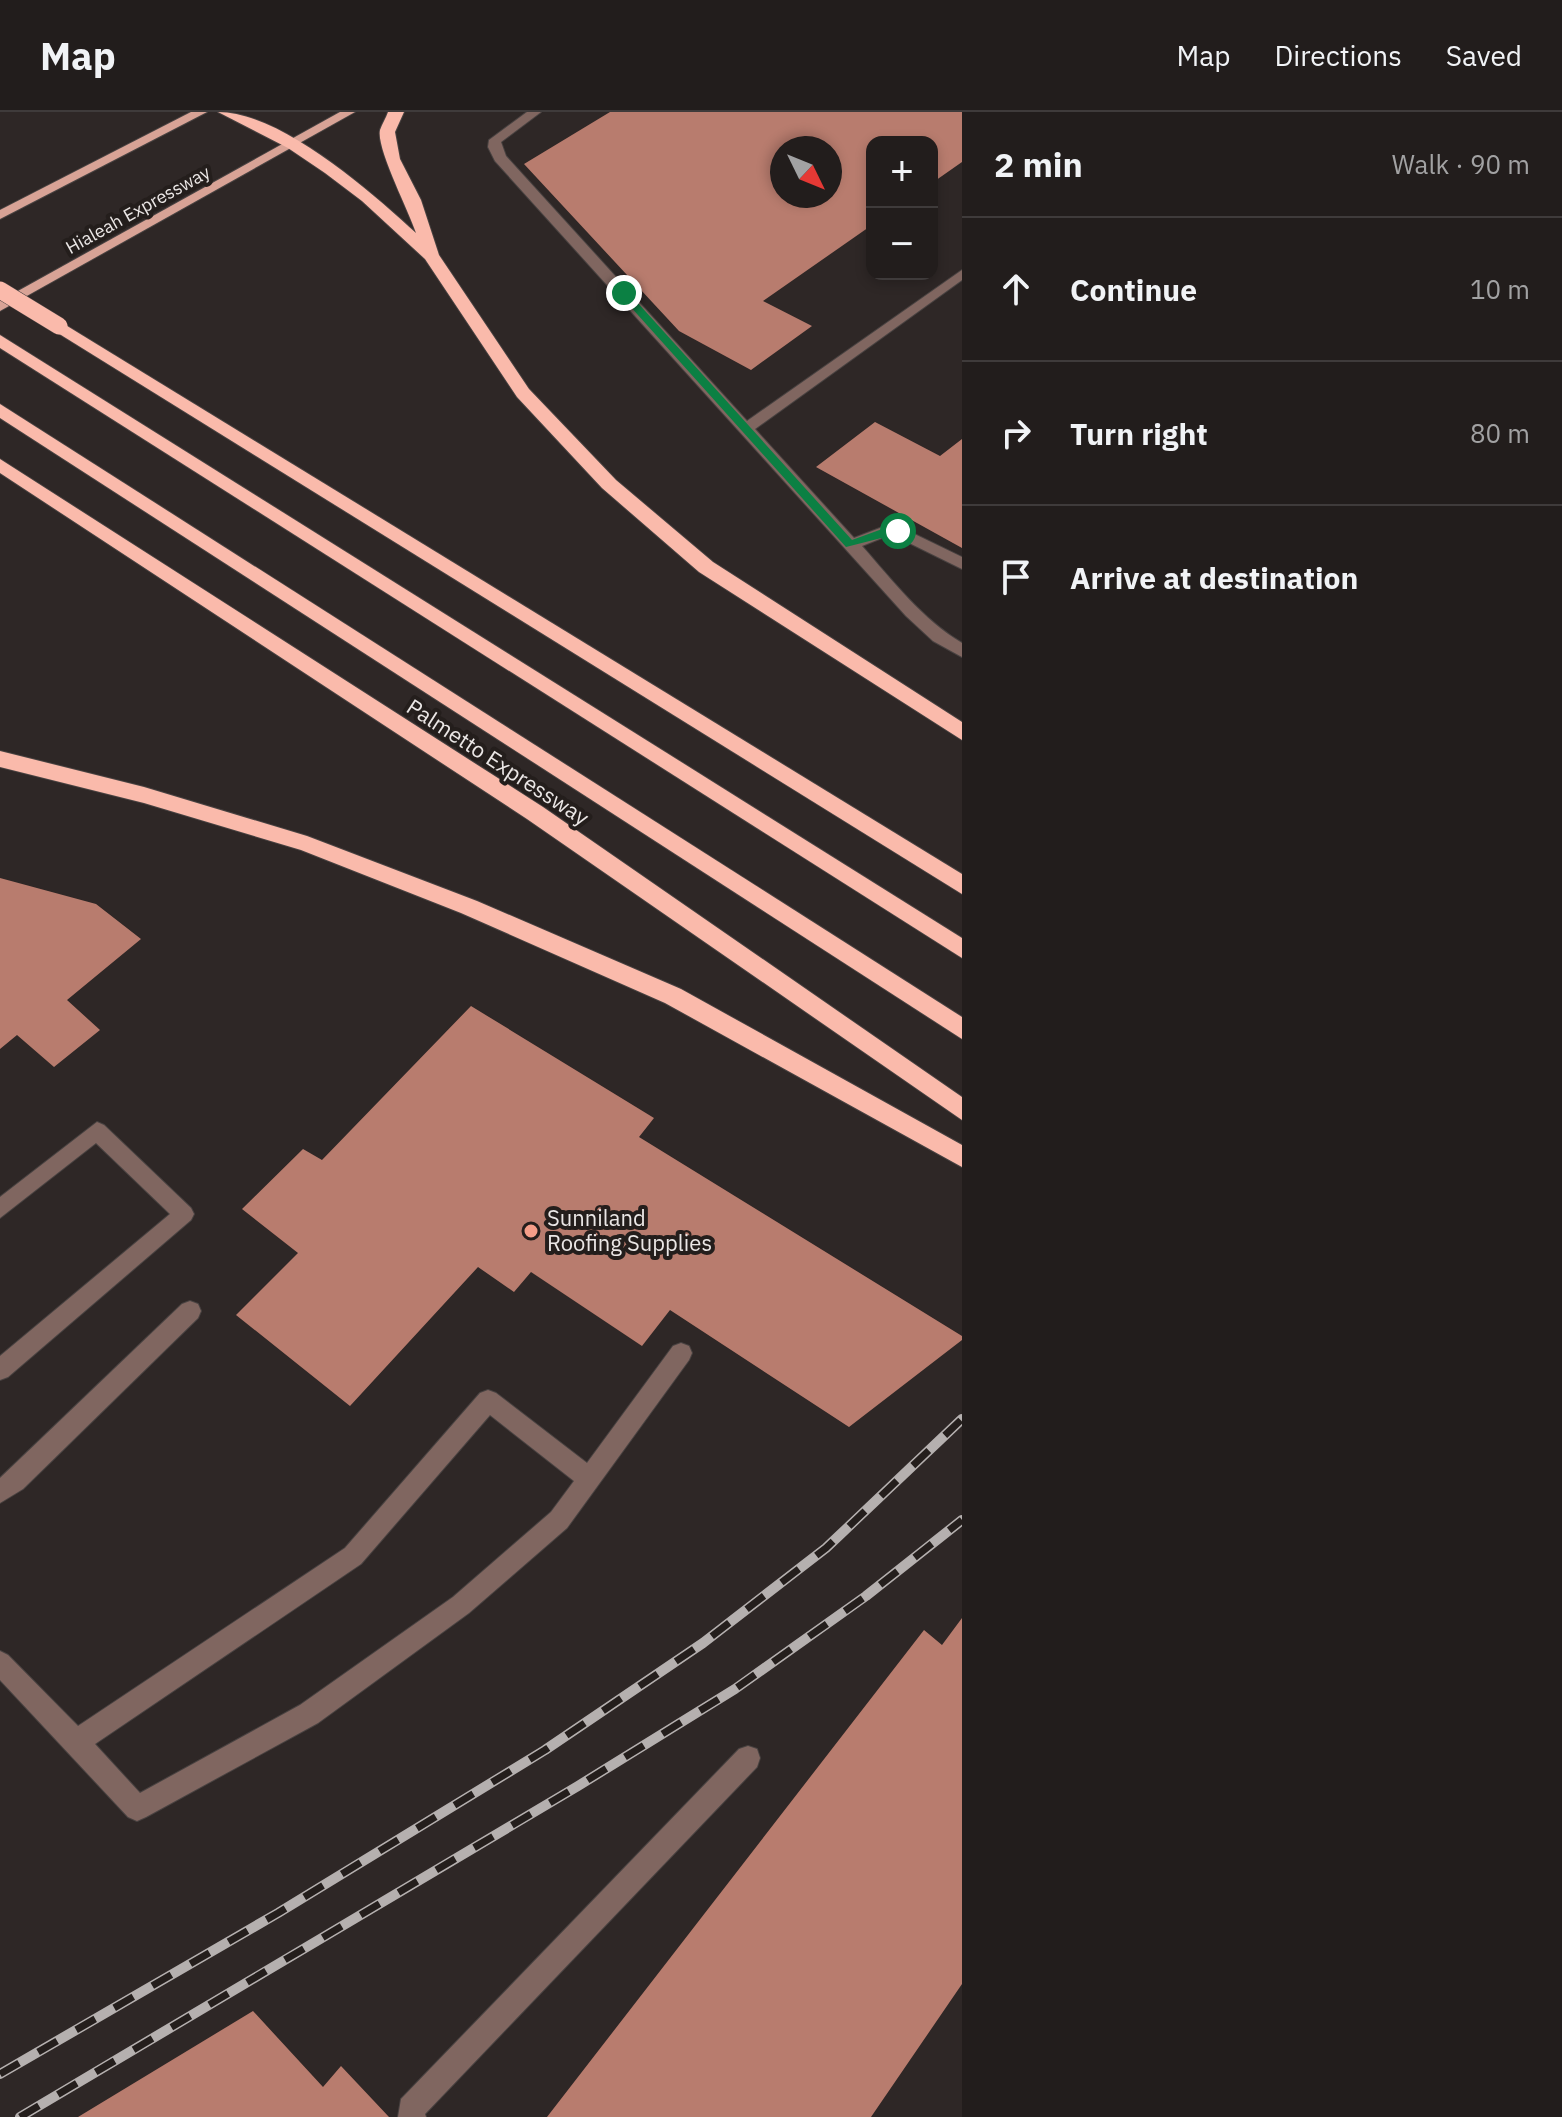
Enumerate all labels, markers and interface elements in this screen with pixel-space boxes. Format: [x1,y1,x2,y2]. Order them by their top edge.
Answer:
text: Map [40,31,116,80]
text: Map [1176,37,1230,74]
text: Directions [1274,37,1402,74]
text: Saved [1446,37,1522,74]
north arrow [770,136,842,208]
map controls [866,136,938,280]
button: + [866,136,938,208]
text: 2 min [994,142,1083,186]
text: Walk · 90 m [1392,147,1530,181]
street label: Hialeah Expressway [62,160,214,259]
button: − [866,208,938,280]
icon: ahead [994,267,1038,311]
text: Continue [1070,270,1197,309]
text: 10 m [1470,272,1530,306]
route end [606,275,642,311]
icon: right [994,411,1038,455]
text: Turn right [1070,414,1208,453]
text: 80 m [1470,416,1530,450]
route start [880,513,916,549]
icon: arrive [994,555,1038,599]
text: Arrive at destination [1070,558,1358,597]
street label: Palmetto Expressway [401,692,595,831]
place label: Sunniland Roofing Supplies [547,1203,712,1257]
marker: Sunniland Roofing Supplies [522,1222,540,1240]

